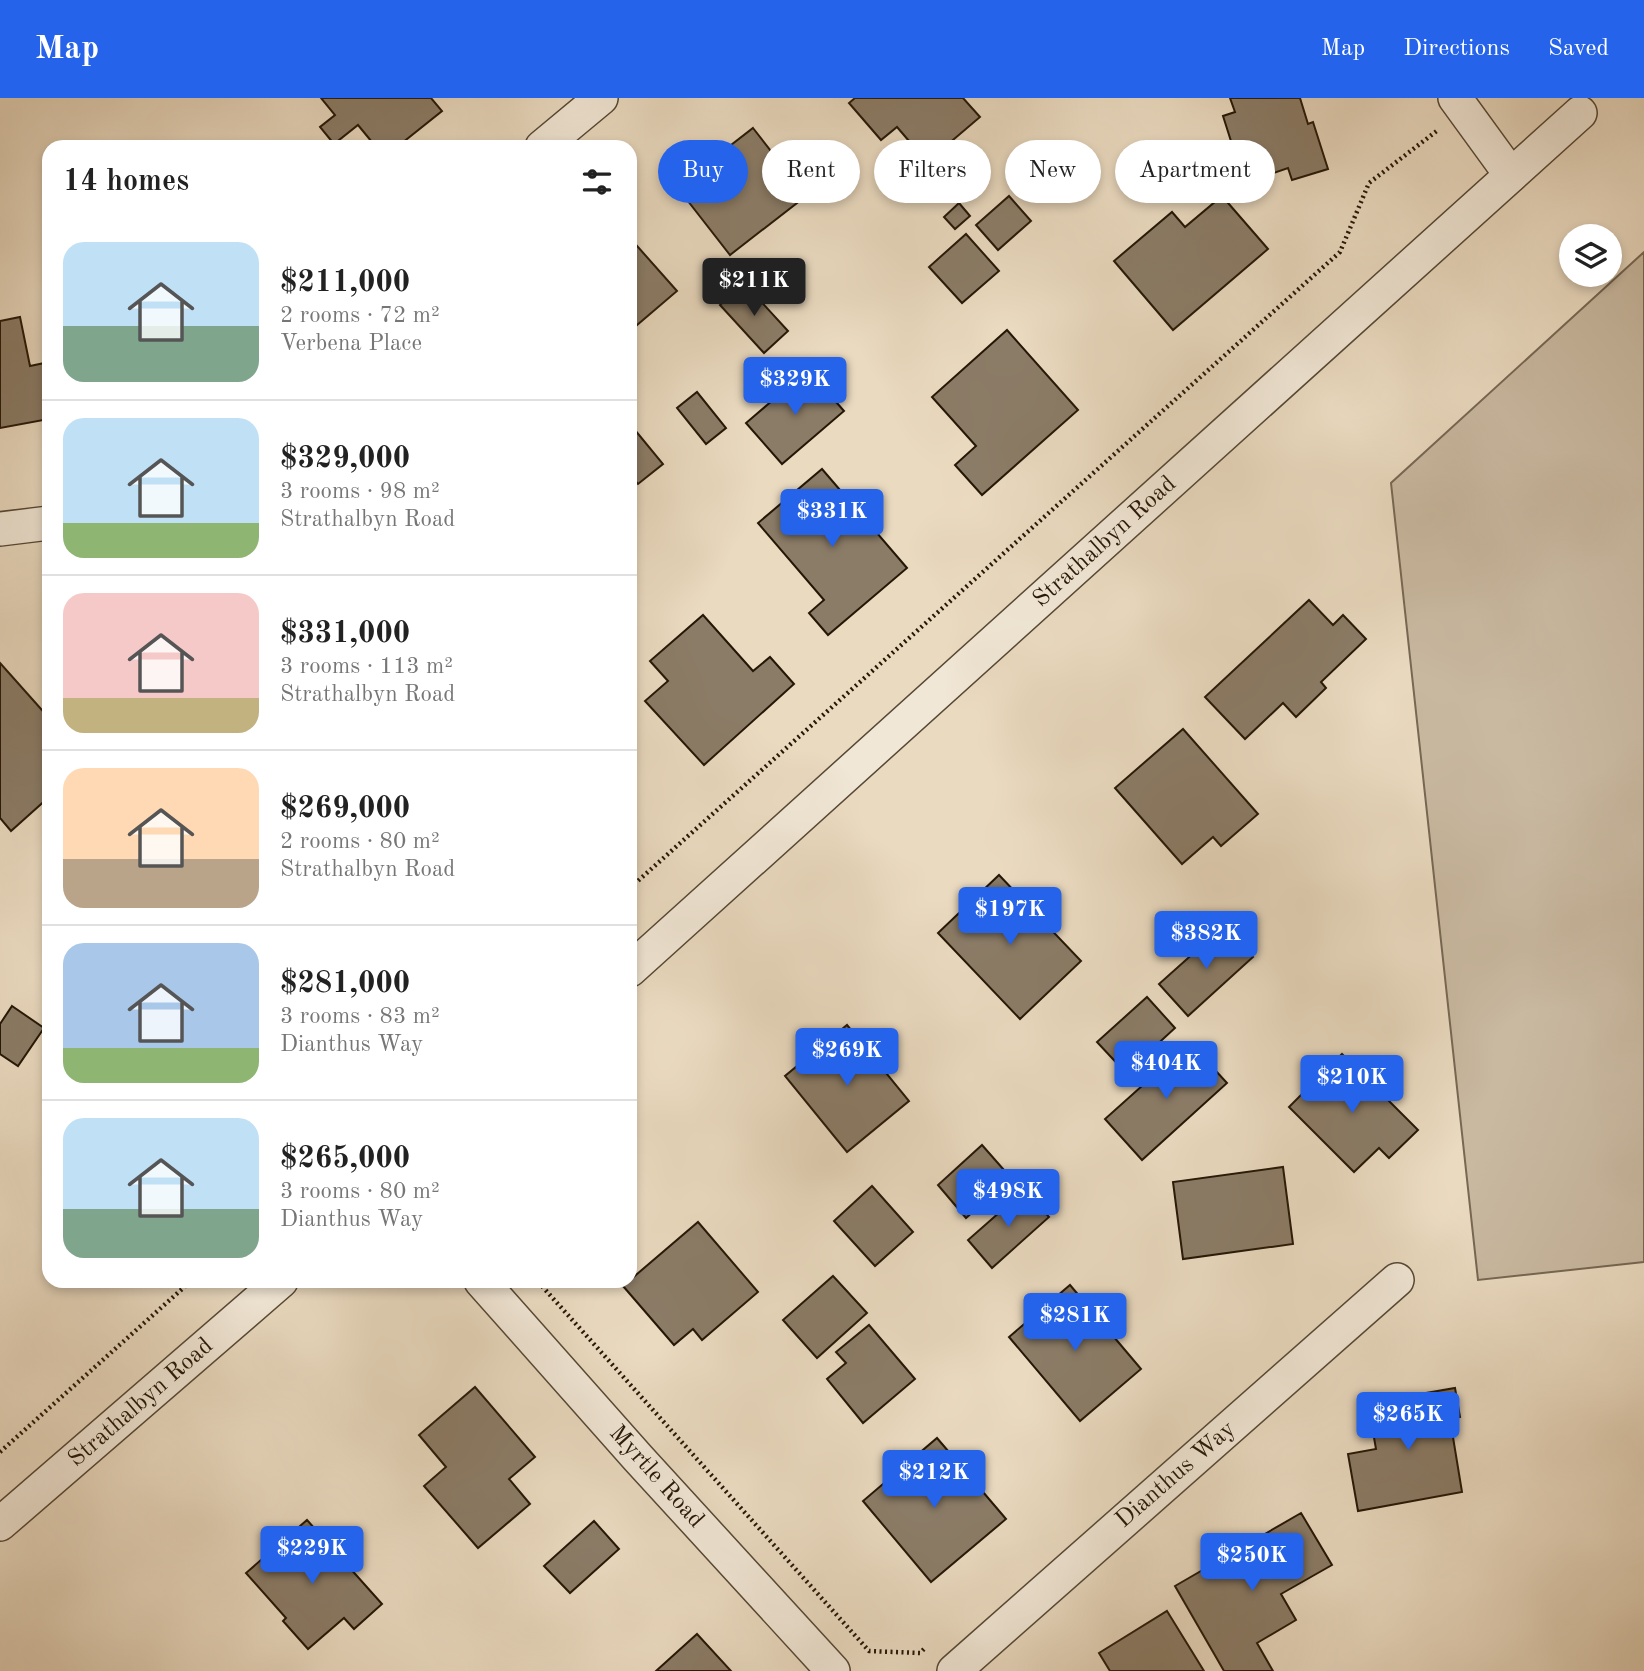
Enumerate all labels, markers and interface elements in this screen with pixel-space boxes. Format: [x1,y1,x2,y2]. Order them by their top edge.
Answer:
text: Map [35,33,99,66]
text: Map [1321,37,1365,61]
text: Directions [1403,37,1510,61]
text: Saved [1548,37,1609,61]
chip: Buy [658,140,748,203]
chip: Rent [762,140,860,203]
chip: Filters [874,140,991,203]
chip: New [1005,140,1101,203]
chip: Apartment [1115,140,1275,203]
icon: filters [578,163,616,201]
text: 14 homes [63,167,189,197]
map controls [1559,224,1622,287]
button: layers [1559,224,1622,287]
pin: $211K [705,258,803,318]
text: $211,000 [280,268,410,298]
text: $211K [718,269,790,292]
icon: home [119,270,203,354]
text: 2 rooms · 72 m² [280,304,440,327]
text: Verbena Place [280,332,422,355]
pin: $329K [746,358,844,417]
text: $329K [759,368,831,391]
text: $329,000 [280,444,410,474]
icon: home [119,446,203,530]
street label: Strathalbyn Road [1029,472,1181,612]
text: 3 rooms · 98 m² [280,480,440,503]
pin: $331K [783,490,881,549]
text: $331K [796,500,868,523]
text: Strathalbyn Road [280,508,455,531]
text: $331,000 [280,619,410,649]
icon: home [119,621,203,705]
text: 3 rooms · 113 m² [280,655,453,678]
text: Strathalbyn Road [280,683,455,706]
text: $269,000 [280,794,410,824]
icon: home [119,796,203,880]
text: 2 rooms · 80 m² [280,830,440,853]
text: Strathalbyn Road [280,858,455,881]
pin: $197K [961,888,1059,947]
text: $197K [974,898,1046,921]
pin: $382K [1157,912,1255,971]
text: $382K [1170,922,1242,945]
text: $281,000 [280,969,410,999]
icon: home [119,971,203,1055]
text: 3 rooms · 83 m² [280,1005,440,1028]
pin: $269K [798,1028,896,1088]
text: Dianthus Way [280,1033,423,1056]
text: $269K [811,1039,883,1062]
pin: $404K [1117,1042,1215,1101]
text: $404K [1130,1052,1202,1075]
pin: $210K [1303,1056,1401,1115]
text: $210K [1316,1066,1388,1089]
text: $265,000 [280,1144,410,1174]
icon: home [119,1146,203,1230]
pin: $498K [959,1170,1057,1229]
text: 3 rooms · 80 m² [280,1180,440,1203]
text: $498K [972,1180,1044,1203]
text: Dianthus Way [280,1208,423,1231]
pin: $281K [1026,1294,1124,1353]
text: $281K [1039,1304,1111,1327]
street label: Strathalbyn Road [64,1334,218,1472]
pin: $265K [1359,1392,1457,1452]
text: $265K [1372,1403,1444,1426]
street label: Dianthus Way [1112,1417,1240,1533]
street label: Myrtle Road [604,1421,708,1533]
pin: $212K [885,1450,983,1510]
text: $212K [898,1461,970,1484]
pin: $229K [263,1526,361,1586]
pin: $250K [1203,1534,1301,1593]
text: $229K [276,1537,348,1560]
text: $250K [1216,1544,1288,1567]

